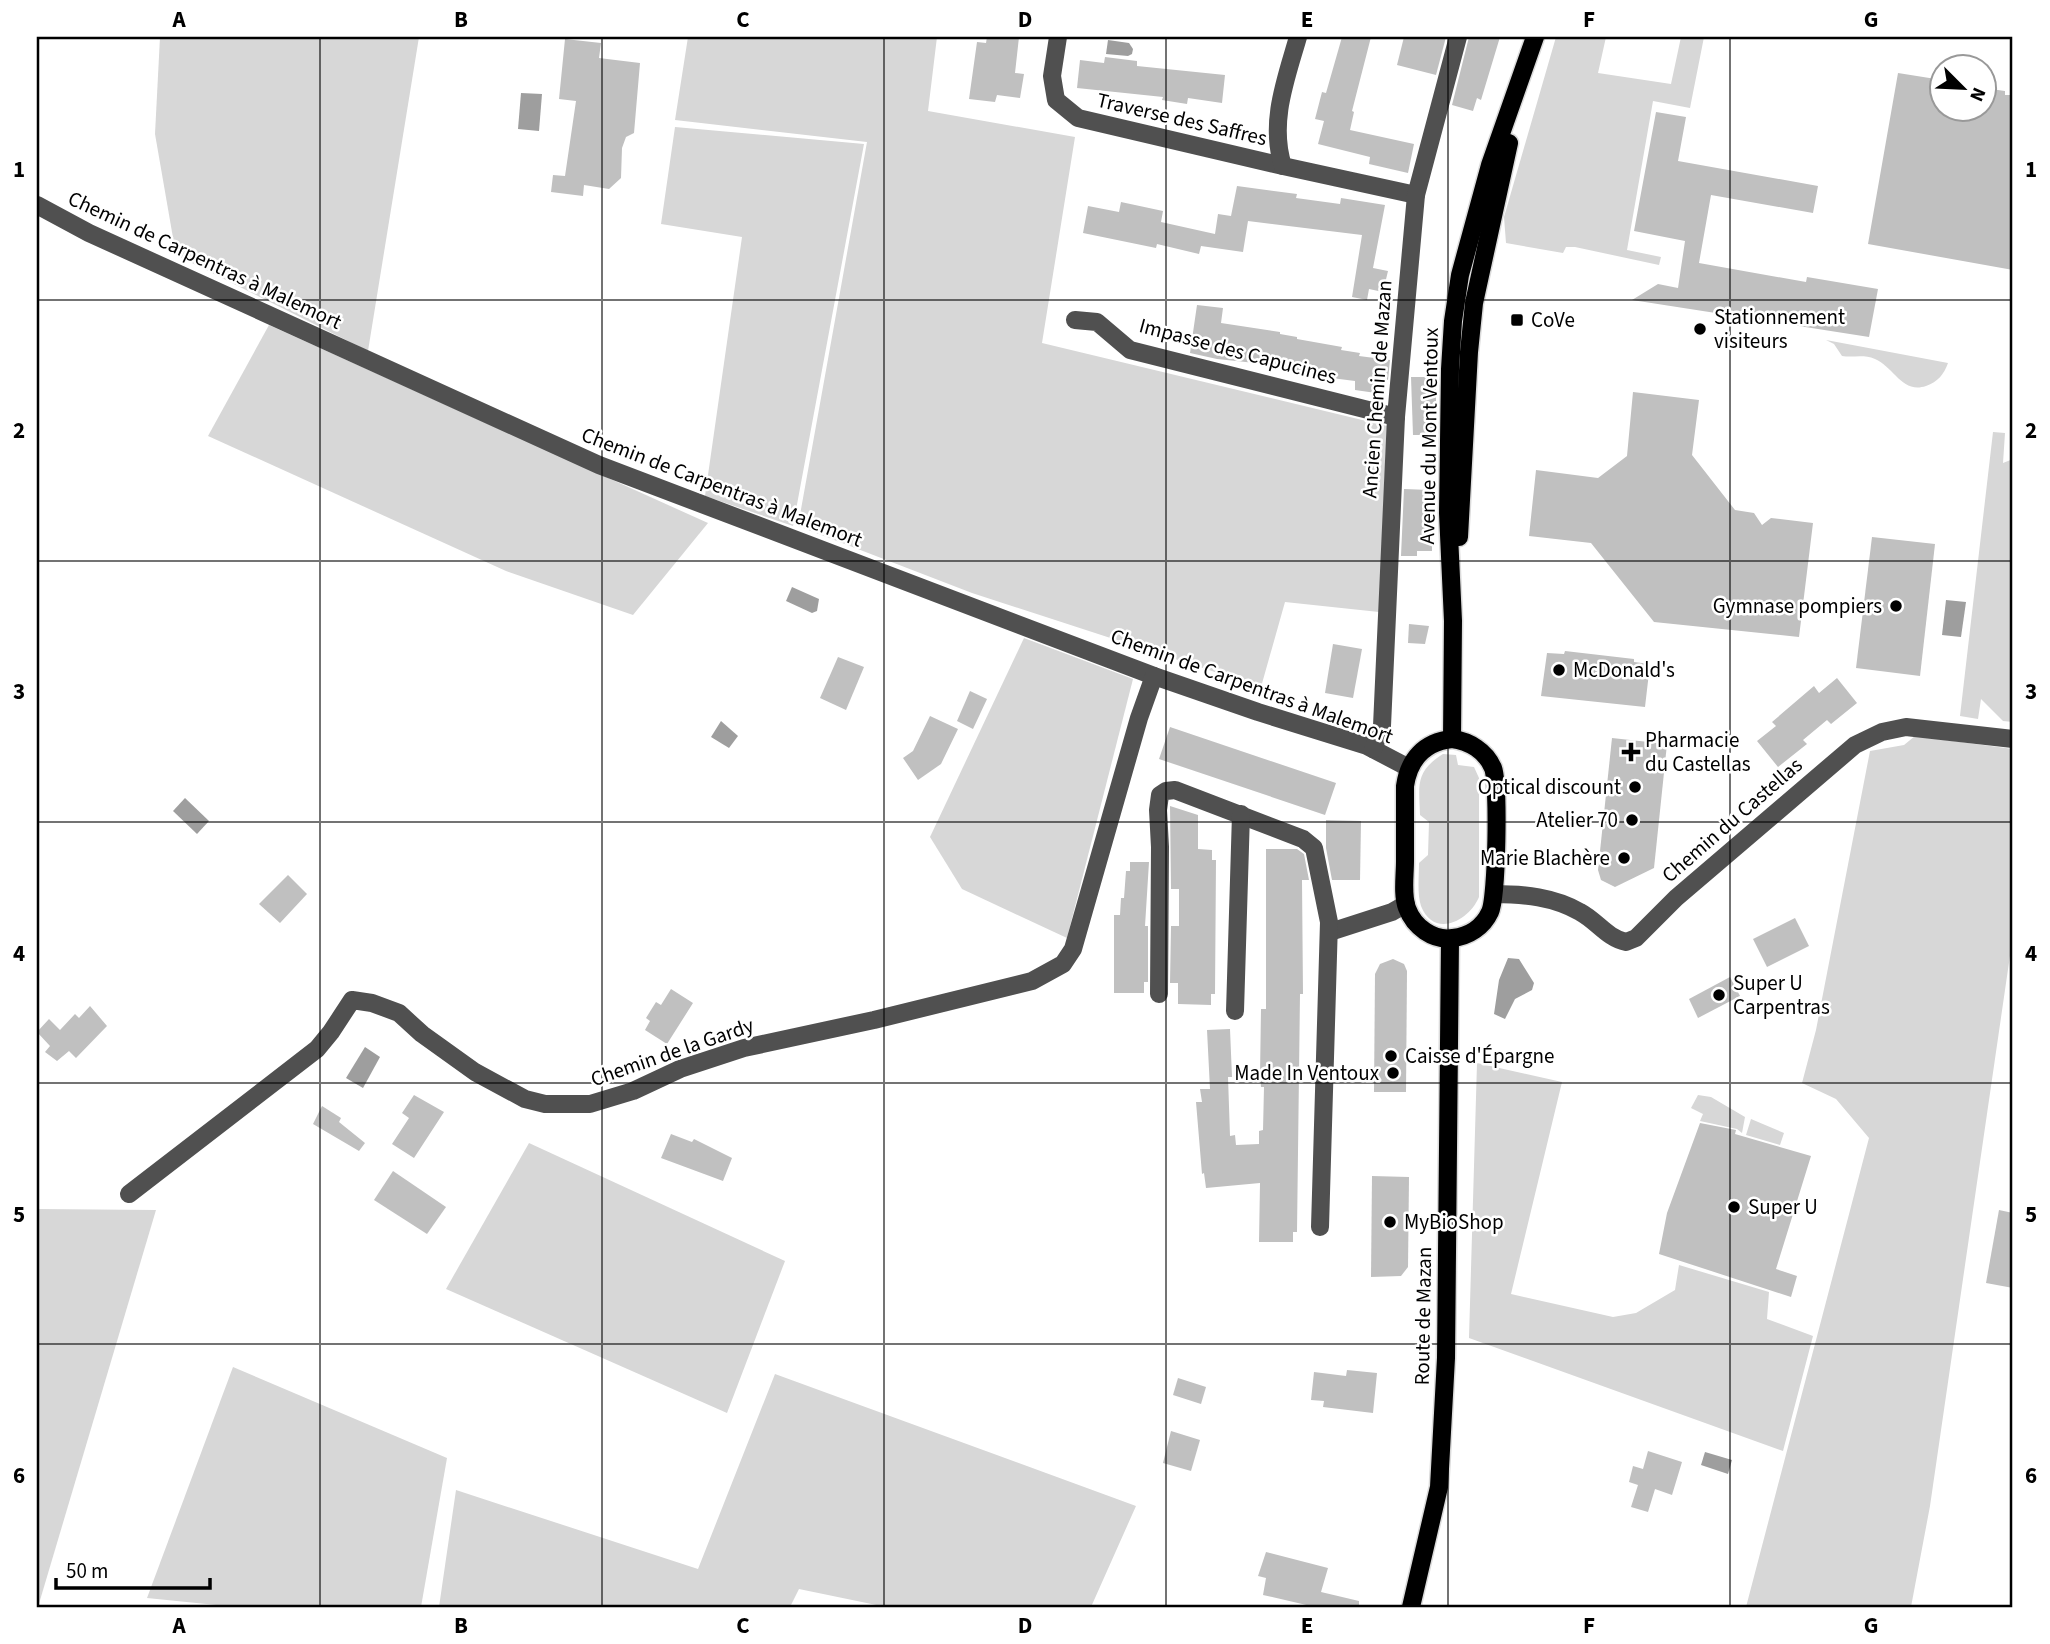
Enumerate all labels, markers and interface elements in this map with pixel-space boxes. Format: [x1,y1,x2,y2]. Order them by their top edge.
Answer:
text: A [171,3,186,36]
text: B [454,3,468,36]
text: C [736,3,750,36]
text: D [1018,3,1032,36]
text: E [1301,3,1313,36]
text: F [1583,3,1595,36]
text: G [1864,3,1878,36]
north arrow [1927,52,1997,122]
text: N [1962,83,1992,106]
street label: Traverse des Saffres [1094,85,1270,153]
text: 1 [13,153,25,186]
text: 1 [2025,153,2037,186]
street label: Chemin de Carpentras à Malemort [63,183,347,337]
street label: Ancien Chemin de Mazan [1354,279,1400,499]
place label: Stationnement visiteurs [1714,302,1845,356]
place label: CoVe [1531,305,1575,335]
street label: Impasse des Capucines [1136,310,1340,392]
marker: CoVe [1509,312,1525,328]
marker: Stationnement visiteurs [1692,321,1708,337]
street label: Avenue du Mont Ventoux [1412,327,1446,545]
text: 2 [13,414,25,447]
text: 2 [2025,414,2037,447]
street label: Chemin de Carpentras à Malemort [577,419,867,555]
place label: Gymnase pompiers [1713,591,1882,621]
marker: Gymnase pompiers [1888,598,1904,614]
street label: Chemin de Carpentras à Malemort [1106,621,1398,751]
place label: McDonald's [1573,655,1675,685]
marker: McDonald's [1551,662,1567,678]
text: 3 [13,675,25,708]
text: 3 [2025,675,2037,708]
place label: Pharmacie du Castellas [1645,725,1751,779]
marker: Pharmacie du Castellas [1623,744,1639,760]
street label: Chemin du Castellas [1655,750,1809,890]
place label: Optical discount [1478,772,1621,802]
marker: Optical discount [1627,779,1643,795]
place label: Atelier 70 [1536,805,1618,835]
marker: Atelier 70 [1624,812,1640,828]
place label: Marie Blachère [1480,843,1610,873]
marker: Marie Blachère [1616,850,1632,866]
text: 4 [13,937,25,970]
text: 4 [2025,937,2037,970]
place label: Super U Carpentras [1733,968,1830,1022]
marker: Super U Carpentras [1711,987,1727,1003]
street label: Chemin de la Gardy [586,1010,758,1094]
place label: Caisse d'Épargne [1405,1041,1554,1071]
marker: Caisse d'Épargne [1383,1048,1399,1064]
place label: Made In Ventoux [1234,1058,1380,1088]
marker: Made In Ventoux [1385,1065,1401,1081]
place label: Super U [1748,1192,1818,1222]
text: 5 [13,1198,25,1231]
text: 5 [2025,1198,2037,1231]
marker: Super U [1726,1199,1742,1215]
place label: MyBioShop [1404,1207,1504,1237]
marker: MyBioShop [1382,1214,1398,1230]
street label: Route de Mazan [1407,1246,1439,1386]
text: 6 [13,1459,25,1492]
text: 6 [2025,1459,2037,1492]
scale bar [56,1546,210,1590]
text: 50 m [66,1556,108,1586]
text: A [171,1609,186,1642]
text: B [454,1609,468,1642]
text: C [736,1609,750,1642]
text: D [1018,1609,1032,1642]
text: E [1301,1609,1313,1642]
text: F [1583,1609,1595,1642]
text: G [1864,1609,1878,1642]

